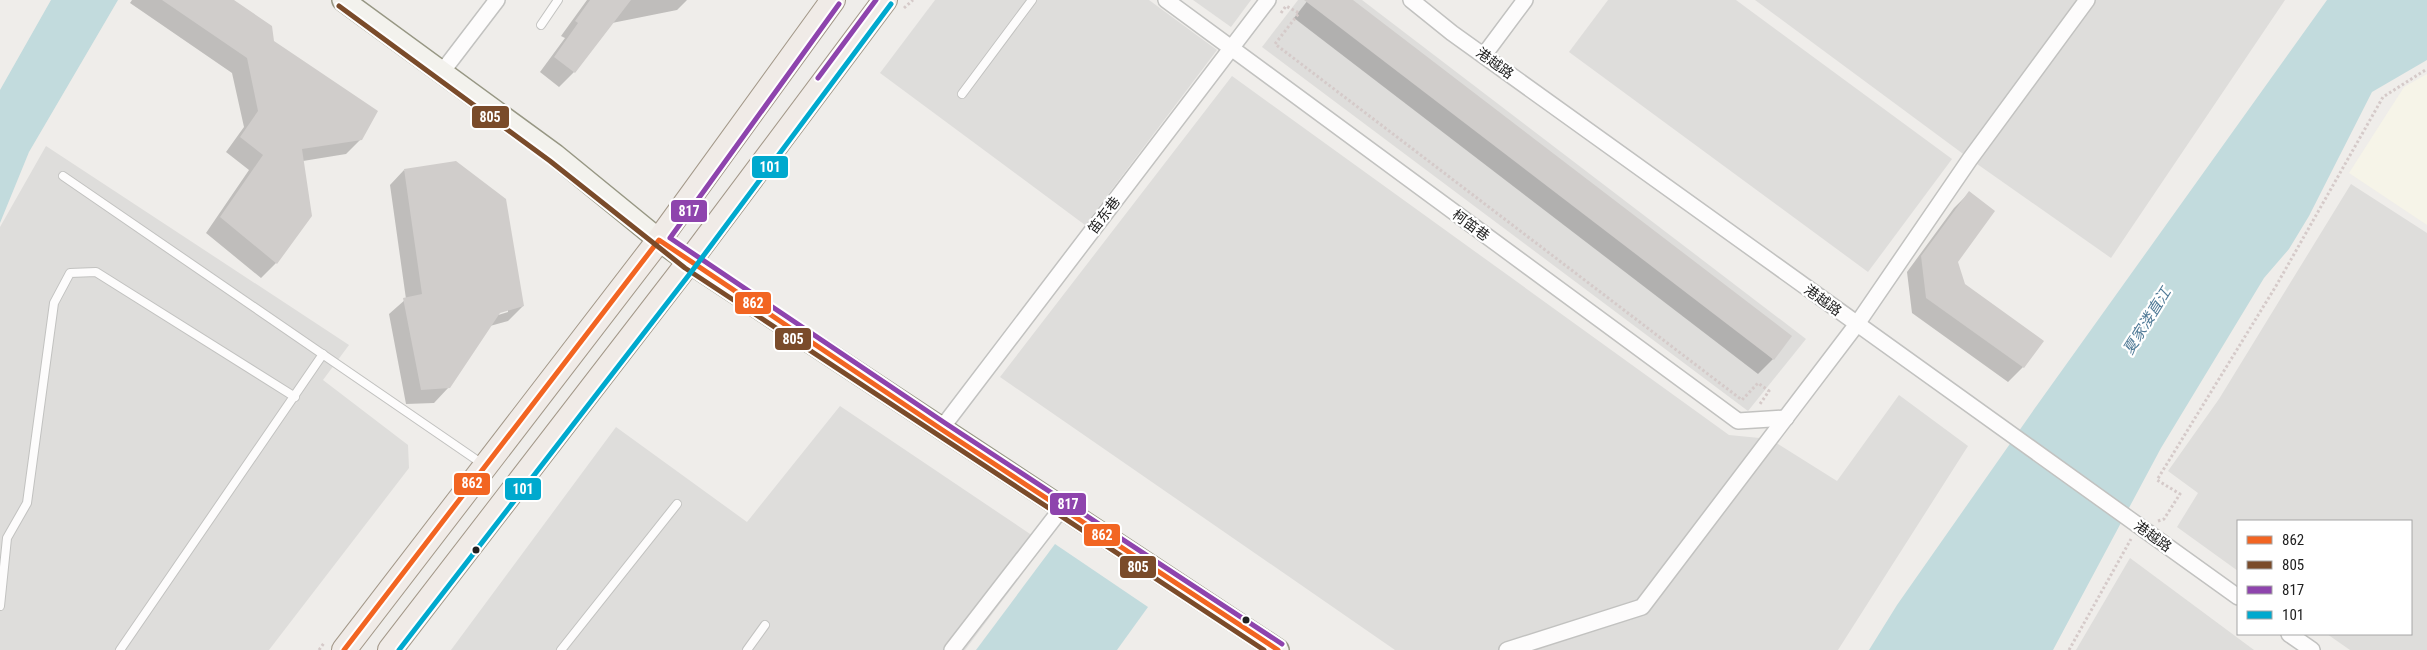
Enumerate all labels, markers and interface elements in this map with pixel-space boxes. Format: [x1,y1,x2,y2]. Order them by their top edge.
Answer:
street label: 港越路 [1473,44,1517,82]
line badge: 805 [471,105,510,129]
text: 805 [479,109,501,125]
line badge: 101 [751,155,789,179]
text: 101 [759,159,781,175]
street label: 笛东巷 [1085,193,1123,237]
line badge: 817 [670,199,708,223]
text: 817 [678,203,700,219]
street label: 柯笛巷 [1449,206,1493,244]
street label: 港越路 [1801,281,1845,319]
water label: 夏家溇直江 [2119,283,2176,358]
line badge: 862 [734,291,772,315]
text: 862 [742,295,764,311]
line badge: 805 [774,327,812,351]
text: 805 [782,331,804,347]
line badge: 862 [453,472,491,496]
text: 862 [461,475,483,491]
line badge: 101 [504,477,542,501]
text: 101 [512,481,534,497]
line badge: 817 [1049,492,1087,516]
text: 817 [1057,496,1079,512]
street label: 港越路 [2131,517,2175,555]
legend [2237,520,2412,635]
line badge: 862 [1083,523,1121,547]
text: 862 [1091,527,1113,543]
text: 862 [2282,531,2304,549]
unlabelled marker [471,545,481,555]
line badge: 805 [1119,555,1157,579]
text: 805 [2282,556,2304,574]
text: 805 [1127,559,1149,575]
text: 817 [2282,581,2304,599]
text: 101 [2282,606,2304,624]
unlabelled marker [1241,615,1251,625]

